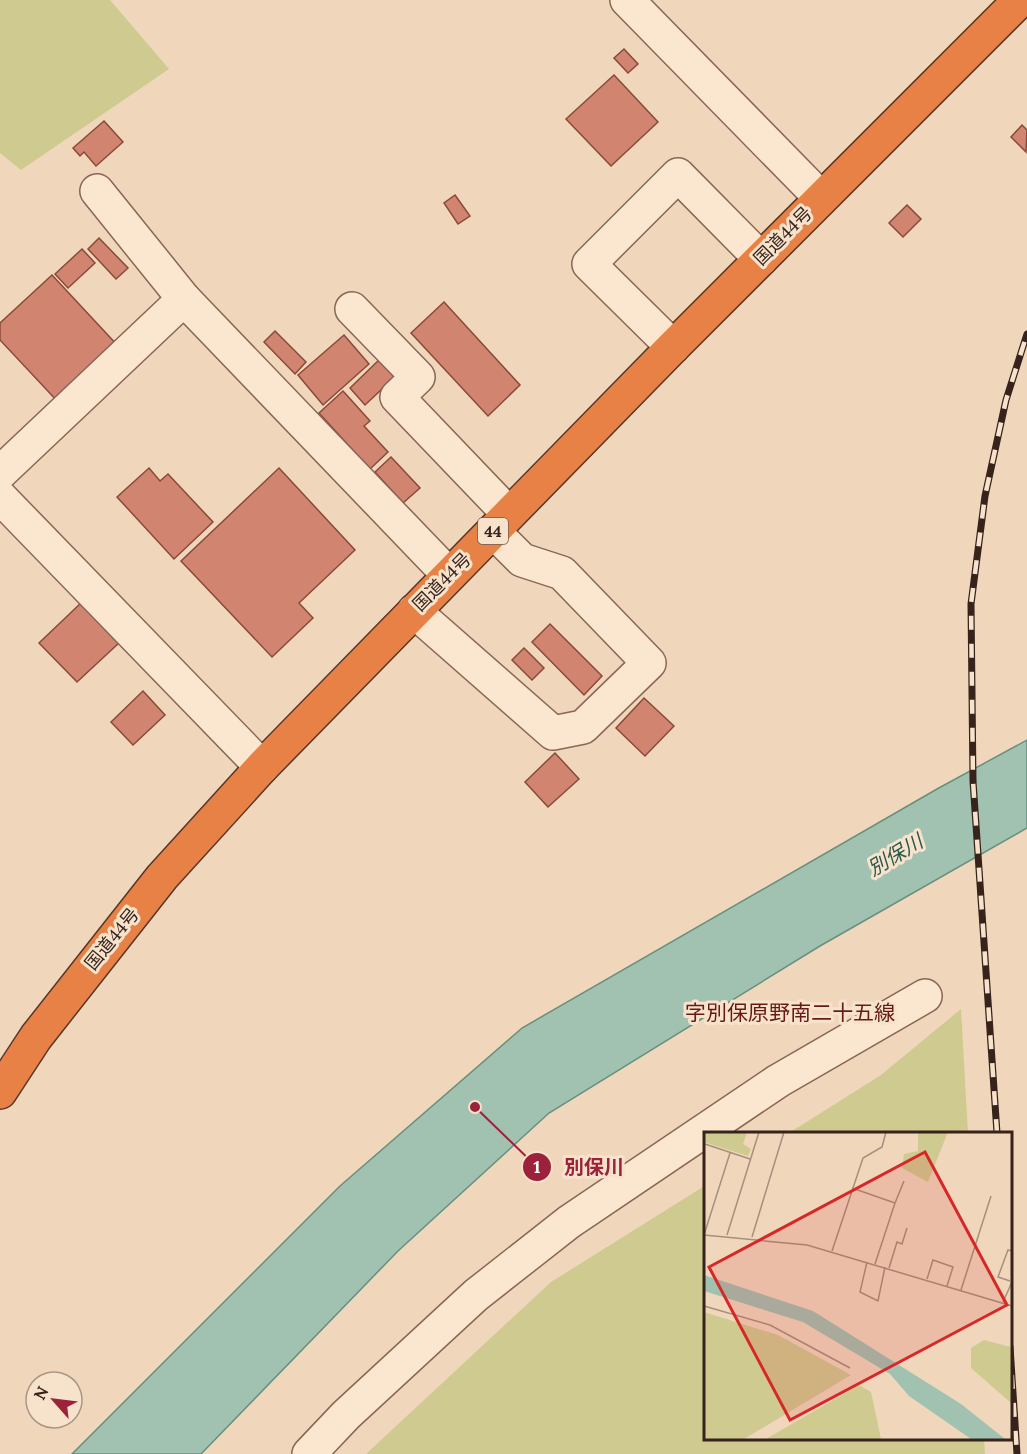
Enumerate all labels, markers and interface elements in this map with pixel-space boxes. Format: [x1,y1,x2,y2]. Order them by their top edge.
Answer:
street label: 国道44号 [749,202,817,270]
road number: 44 [478,518,508,544]
street label: 国道44号 [408,548,476,616]
water label: 別保川 [863,827,929,881]
street label: 国道44号 [80,903,144,974]
district label: 字別保原野南二十五線 [685,999,895,1026]
inset map [704,1132,1012,1439]
callout: 別保川 [522,1148,636,1186]
text: 別保川 [564,1154,624,1179]
text: 1 [533,1155,541,1178]
north arrow [24,1370,84,1430]
text: N [29,1383,52,1403]

